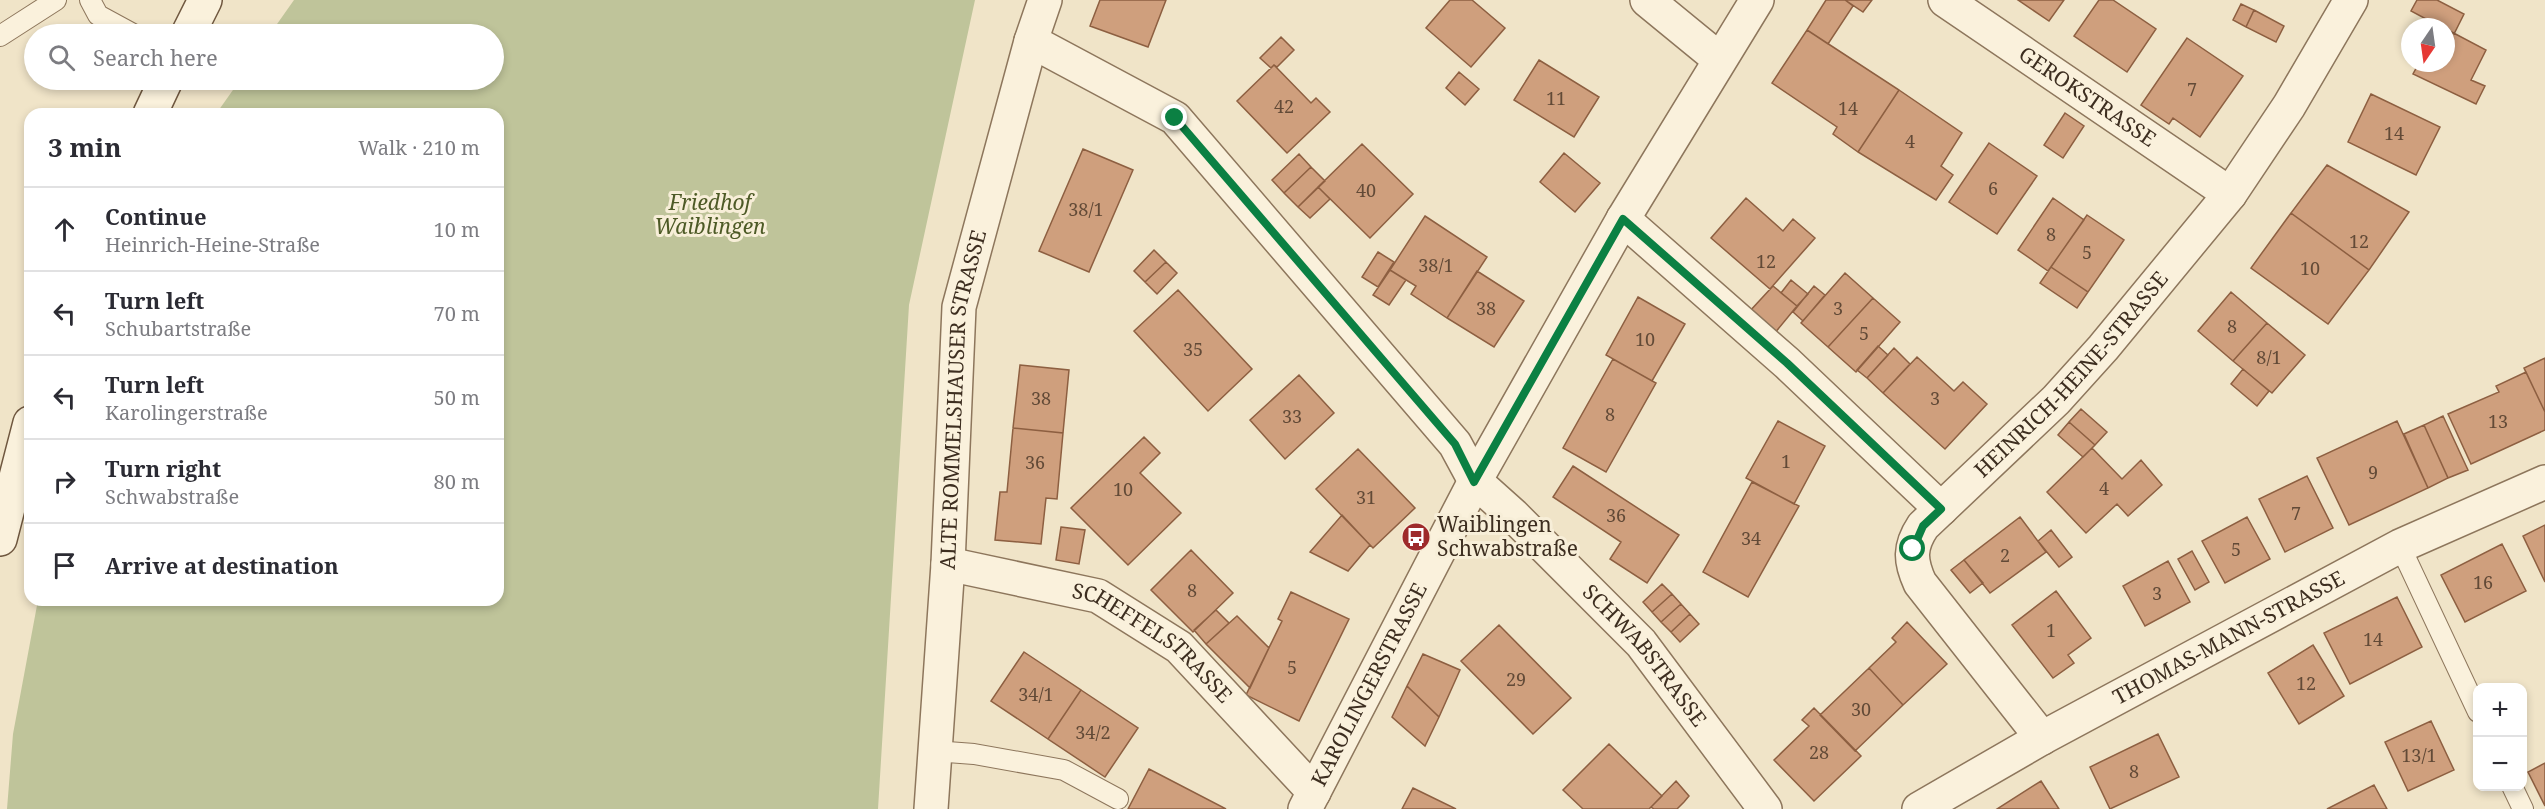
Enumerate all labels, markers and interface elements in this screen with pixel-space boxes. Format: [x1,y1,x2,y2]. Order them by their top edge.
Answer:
north arrow [2401,18,2455,72]
search box [24,24,504,90]
street label: GEROKSTRASSE [2014,39,2162,153]
icon: search [45,41,78,74]
text: Search here [93,42,218,72]
house number: 7 [2187,77,2197,101]
house number: 11 [1546,86,1566,110]
house number: 42 [1274,94,1294,118]
house number: 14 [1838,96,1858,120]
route end [1161,104,1187,130]
house number: 14 [2384,121,2404,145]
text: 3 min [48,129,122,165]
house number: 4 [1905,129,1915,153]
text: Walk · 210 m [358,134,480,161]
house number: 6 [1988,176,1998,200]
house number: 40 [1356,178,1376,202]
park label: Friedhof Waiblingen [654,188,766,240]
house number: 38/1 [1068,197,1104,221]
text: Continue [105,201,207,231]
icon: ahead [48,213,81,246]
text: 10 m [434,216,480,243]
house number: 8 [2046,222,2056,246]
street label: ALTE ROMMELSHAUSER STRASSE [933,227,992,570]
house number: 12 [2349,229,2369,253]
text: Heinrich-Heine-Straße [105,231,320,258]
house number: 5 [2082,240,2092,264]
house number: 12 [1756,249,1776,273]
house number: 38/1 [1418,253,1454,277]
house number: 10 [2300,256,2320,280]
street label: HEINRICH-HEINE-STRASSE [1968,265,2174,483]
text: Turn left [105,285,204,315]
house number: 38 [1476,296,1496,320]
house number: 3 [1833,296,1843,320]
icon: left [48,297,81,330]
text: 70 m [434,300,480,327]
house number: 8 [2227,314,2237,338]
text: Schubartstraße [105,315,251,342]
house number: 5 [1859,321,1869,345]
house number: 10 [1635,327,1655,351]
house number: 35 [1183,337,1203,361]
house number: 8/1 [2256,345,2282,369]
text: Turn left [105,369,204,399]
icon: left [48,381,81,414]
text: 50 m [434,384,480,411]
house number: 38 [1031,386,1051,410]
house number: 3 [1930,386,1940,410]
text: Karolingerstraße [105,399,268,426]
house number: 8 [1605,402,1615,426]
house number: 33 [1282,404,1302,428]
house number: 13 [2488,409,2508,433]
house number: 1 [1781,449,1791,473]
house number: 36 [1025,450,1045,474]
text: Turn right [105,453,221,483]
house number: 9 [2368,460,2378,484]
icon: right [48,465,81,498]
text: 80 m [434,468,480,495]
house number: 4 [2099,476,2109,500]
house number: 10 [1113,477,1133,501]
text: Schwabstraße [105,483,239,510]
house number: 31 [1356,485,1376,509]
house number: 7 [2291,501,2301,525]
house number: 36 [1606,503,1626,527]
place label: Waiblingen Schwabstraße [1437,510,1578,562]
bus stop icon: Waiblingen Schwabstraße [1400,521,1432,553]
house number: 34 [1741,526,1761,550]
route start [1899,535,1925,561]
house number: 5 [2231,537,2241,561]
house number: 2 [2000,543,2010,567]
icon: arrive [48,549,81,582]
text: Arrive at destination [105,550,339,580]
street label: THOMAS-MANN-STRASSE [2108,563,2349,711]
house number: 16 [2473,570,2493,594]
street label: SCHEFFELSTRASSE [1070,576,1239,708]
house number: 8 [1187,578,1197,602]
street label: KAROLINGERSTRASSE [1304,578,1433,791]
street label: SCHWABSTRASSE [1577,578,1714,732]
house number: 3 [2152,581,2162,605]
house number: 1 [2046,618,2056,642]
house number: 14 [2363,627,2383,651]
house number: 5 [1287,655,1297,679]
house number: 29 [1506,667,1526,691]
house number: 12 [2296,671,2316,695]
house number: 34/1 [1018,682,1054,706]
map controls [2473,683,2527,791]
button: + [2473,683,2527,737]
house number: 30 [1851,697,1871,721]
house number: 34/2 [1075,720,1111,744]
button: − [2473,737,2527,791]
house number: 28 [1809,740,1829,764]
house number: 13/1 [2401,743,2437,767]
house number: 8 [2129,759,2139,783]

